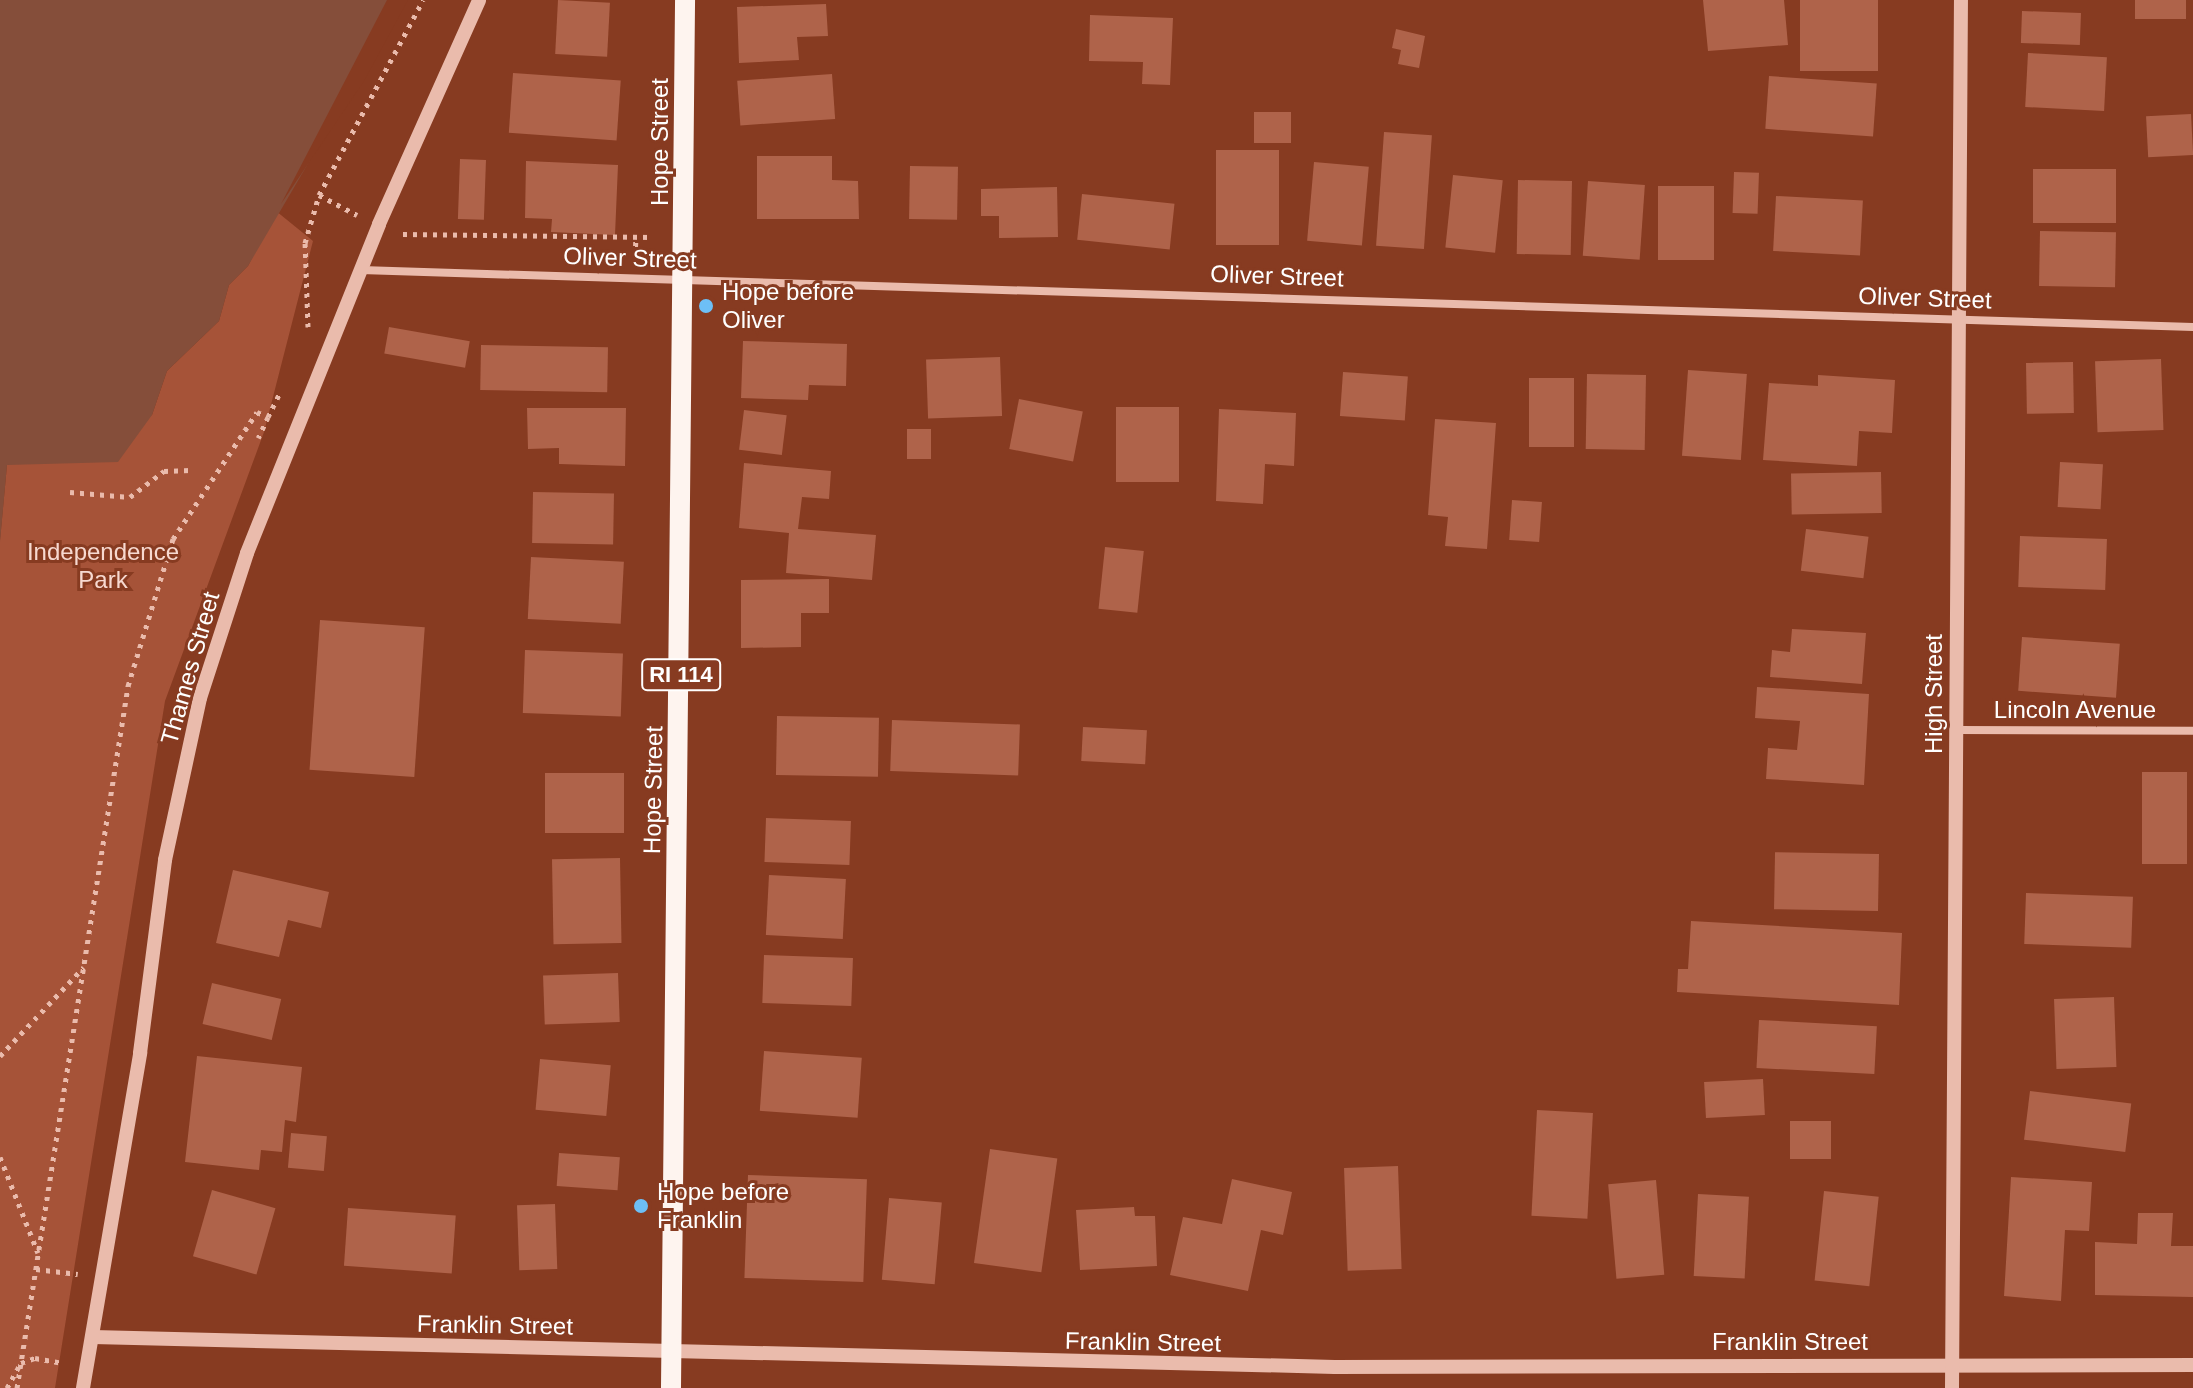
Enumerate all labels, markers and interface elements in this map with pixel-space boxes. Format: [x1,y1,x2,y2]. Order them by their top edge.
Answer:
street label: Hope Street [646,78,674,206]
street label: Oliver Street [563,241,697,275]
street label: Oliver Street [1210,259,1344,293]
place label: Hope before Oliver [722,278,854,334]
street label: Oliver Street [1858,281,1992,315]
marker: Hope before Oliver [697,297,715,315]
park label: Independence Park [27,538,179,594]
street label: Thames Street [154,588,226,748]
street label: High Street [1920,634,1948,754]
road number: RI 114 [641,657,721,693]
street label: Lincoln Avenue [1993,696,2157,724]
street label: Hope Street [637,726,669,854]
place label: Hope before Franklin [657,1178,789,1234]
marker: Hope before Franklin [632,1197,650,1215]
street label: Franklin Street [417,1309,573,1341]
street label: Franklin Street [1065,1326,1221,1358]
street label: Franklin Street [1712,1328,1868,1356]

